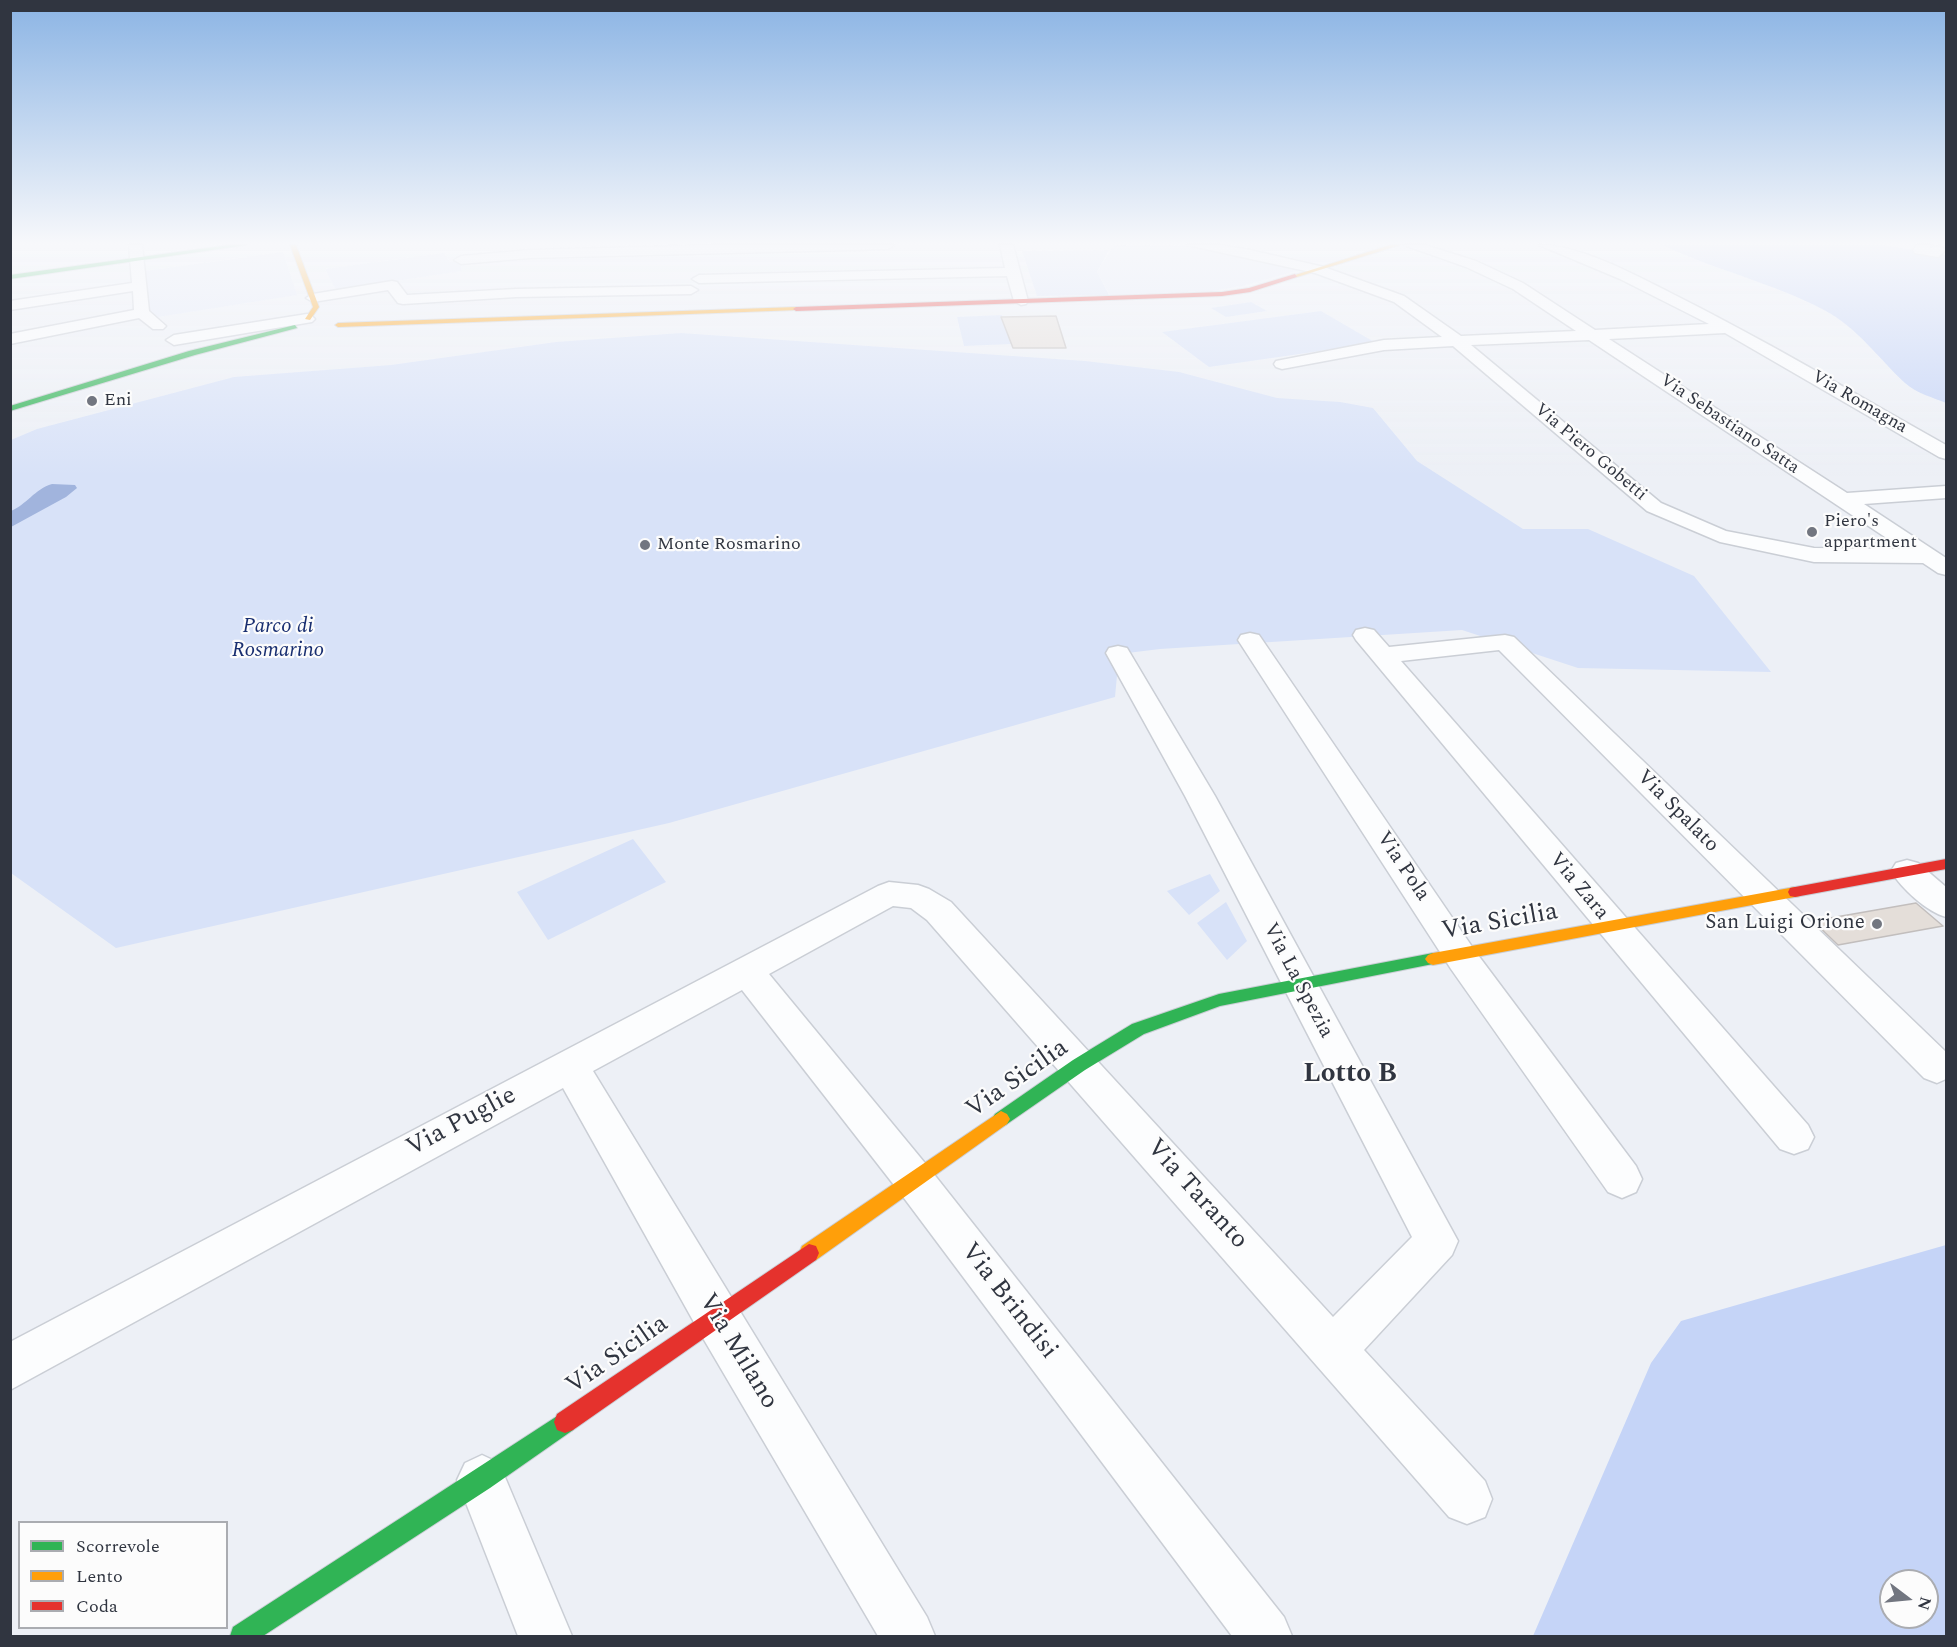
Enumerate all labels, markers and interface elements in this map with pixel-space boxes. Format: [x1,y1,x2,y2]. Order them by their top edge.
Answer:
street label: Via Romagna [1807,367,1911,439]
street label: Via Sebastiano Satta [1655,370,1803,480]
place label: Eni [104,390,132,412]
marker: Eni [85,394,99,408]
street label: Via Piero Gobetti [1529,400,1651,506]
place label: Piero's appartment [1824,511,1917,554]
marker: Piero's appartment [1805,525,1819,539]
place label: Monte Rosmarino [657,534,801,556]
marker: Monte Rosmarino [638,538,652,552]
park label: Parco di Rosmarino [232,615,324,665]
street label: Via Spalato [1631,766,1723,858]
street label: Via Pola [1370,827,1434,907]
street label: Via Zara [1543,848,1613,926]
street label: Via Sicilia [1439,897,1561,949]
place label: San Luigi Orione [1705,911,1865,937]
marker: San Luigi Orione [1870,917,1884,931]
street label: Via La Spezia [1256,919,1338,1043]
street label: Via Sicilia [961,1033,1075,1127]
district label: Lotto B [1303,1060,1397,1092]
street label: Via Puglie [402,1081,522,1165]
street label: Via Taranto [1138,1133,1254,1257]
street label: Via Brindisi [953,1237,1063,1367]
street label: Via Milano [690,1289,784,1415]
street label: Via Sicilia [561,1309,675,1403]
legend [18,1521,228,1629]
text: Scorrevole [76,1533,160,1560]
text: Lento [76,1563,123,1590]
north arrow [1879,1569,1939,1629]
text: Coda [76,1593,118,1620]
text: N [1911,1594,1938,1613]

